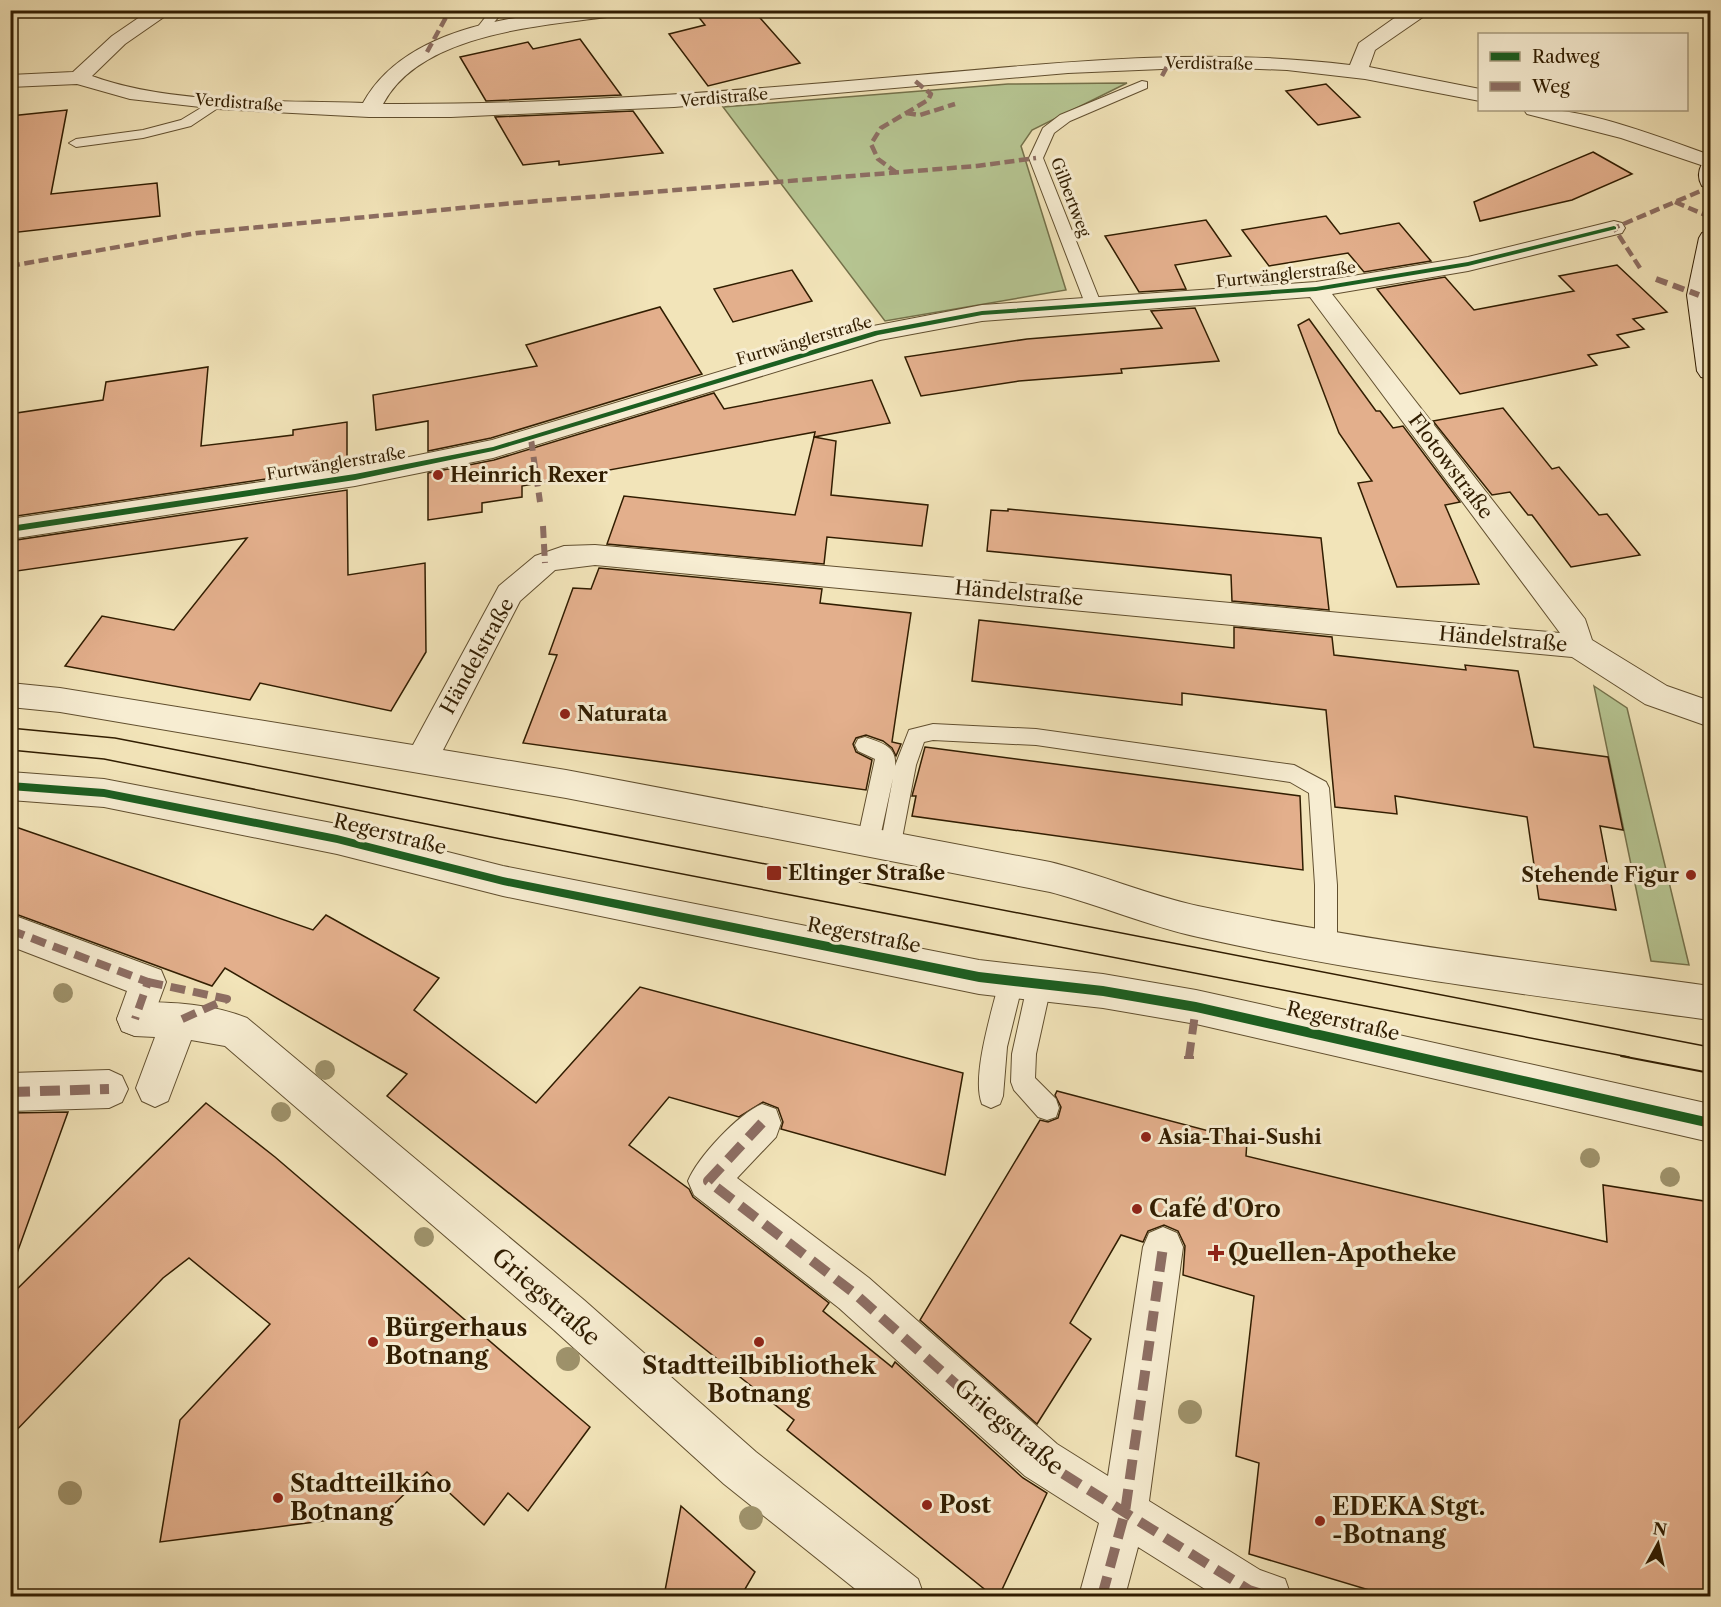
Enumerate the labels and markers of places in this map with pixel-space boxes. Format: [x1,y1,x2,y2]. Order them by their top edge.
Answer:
place label: Heinrich Rexer [450,463,608,487]
marker: Heinrich Rexer [431,468,445,482]
place label: Naturata [577,702,668,726]
marker: Naturata [558,707,572,721]
place label: Eltinger Straße [788,861,945,885]
place label: Stehende Figur [1521,863,1679,887]
marker: Eltinger Straße [765,864,783,882]
marker: Stehende Figur [1684,868,1698,882]
place label: Asia-Thai-Sushi [1157,1125,1322,1149]
marker: Asia-Thai-Sushi [1139,1130,1153,1144]
place label: Café d'Oro [1149,1194,1281,1223]
marker: Café d'Oro [1130,1202,1144,1216]
place label: Quellen-Apotheke [1228,1238,1456,1267]
marker: Quellen-Apotheke [1209,1246,1223,1260]
place label: Bürgerhaus Botnang [385,1313,528,1370]
marker: Bürgerhaus Botnang [366,1335,380,1349]
marker: Stadtteilbibliothek Botnang [752,1335,766,1349]
place label: Stadtteilbibliothek Botnang [642,1351,877,1408]
place label: Stadtteilkino Botnang [290,1469,452,1526]
place label: Post [939,1490,991,1519]
marker: Stadtteilkino Botnang [271,1491,285,1505]
place label: EDEKA Stgt. -Botnang [1332,1492,1485,1549]
marker: Post [920,1498,934,1512]
marker: EDEKA Stgt. -Botnang [1313,1514,1327,1528]

